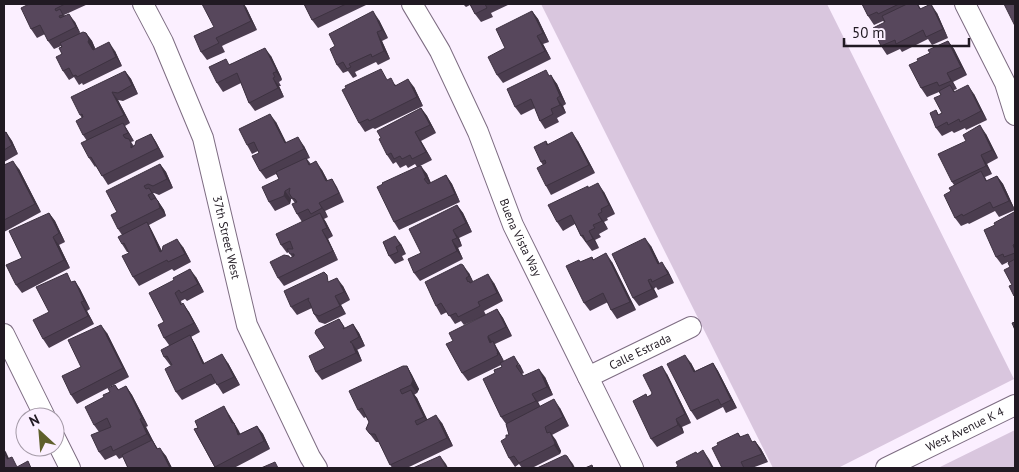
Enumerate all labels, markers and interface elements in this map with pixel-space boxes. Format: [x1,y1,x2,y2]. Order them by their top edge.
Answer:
scale bar [844,15,969,47]
text: 50 m [852,23,885,42]
street label: 37th Street West [210,194,244,280]
street label: Buena Vista Way [497,196,545,279]
street label: Calle Estrada [607,330,673,373]
street label: West Avenue K 4 [923,403,1007,454]
north arrow [15,407,65,457]
text: N [26,410,42,430]

